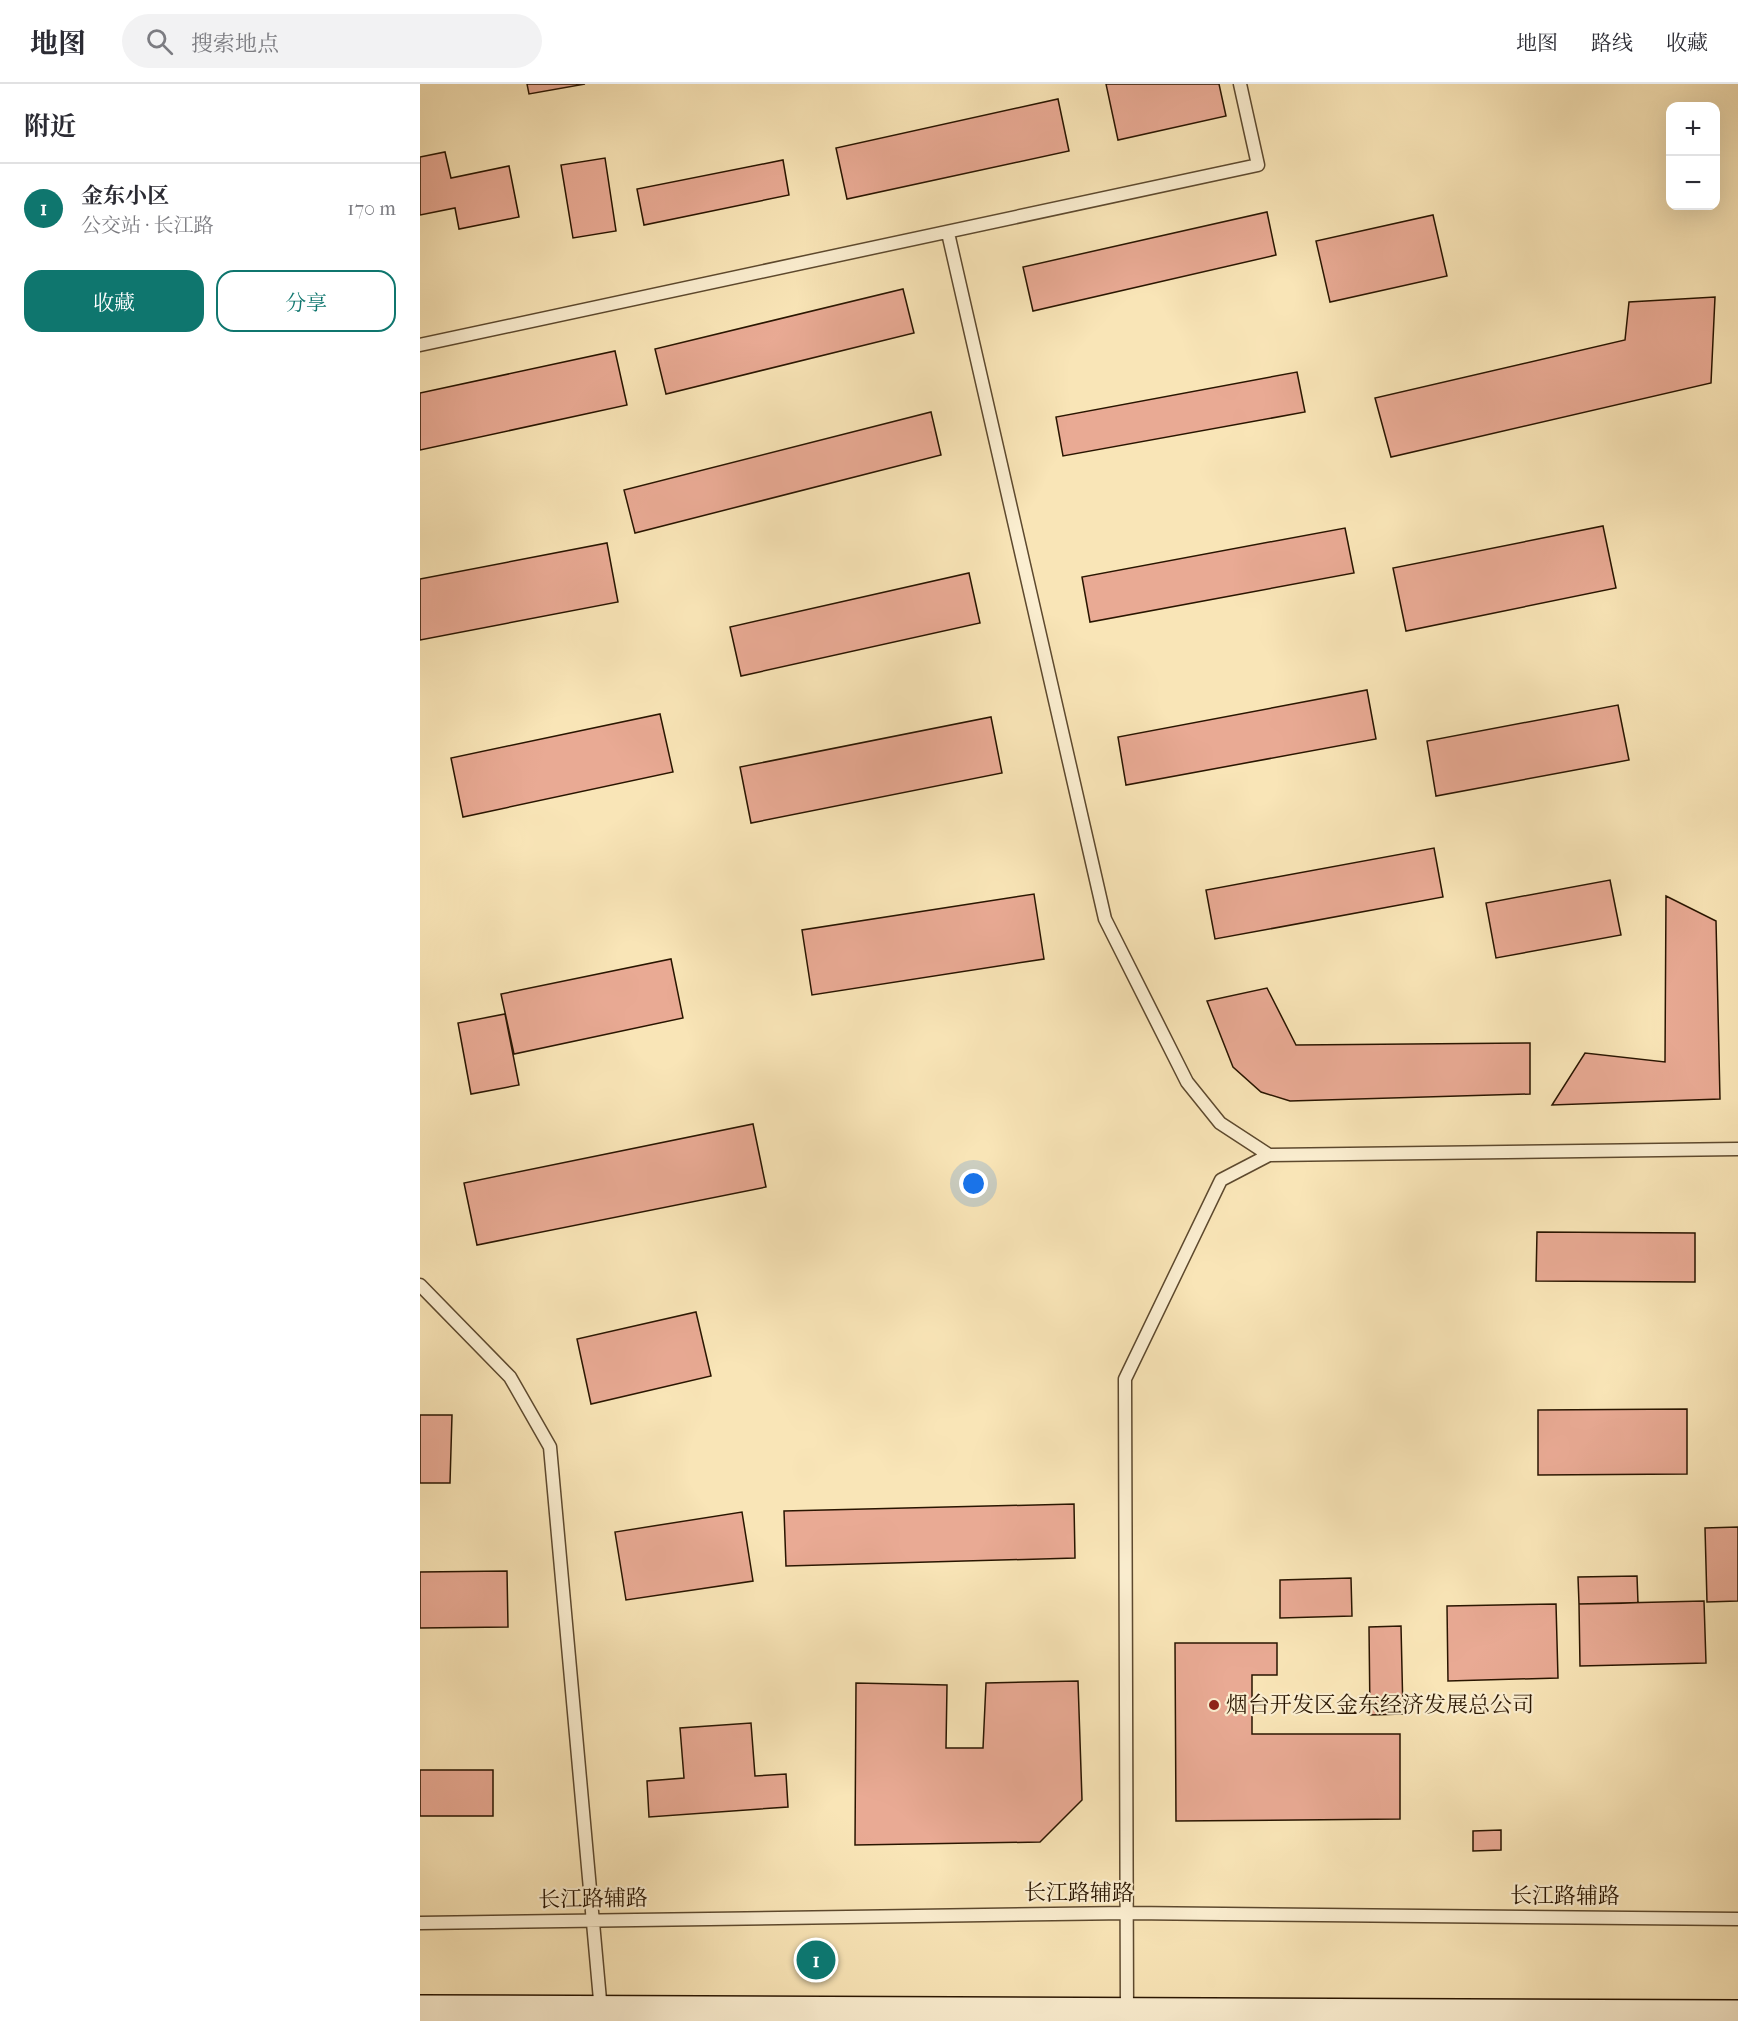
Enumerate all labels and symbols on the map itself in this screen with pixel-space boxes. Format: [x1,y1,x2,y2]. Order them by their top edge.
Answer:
your location [959,1169,988,1198]
place label: 烟台开发区金东经济发展总公司 [1226,1692,1534,1718]
marker: 烟台开发区金东经济发展总公司 [1207,1698,1221,1712]
street label: 长江路辅路 [1024,1880,1134,1906]
street label: 长江路辅路 [1510,1883,1620,1909]
street label: 长江路辅路 [538,1885,648,1913]
pin: 1 [796,1938,836,1982]

